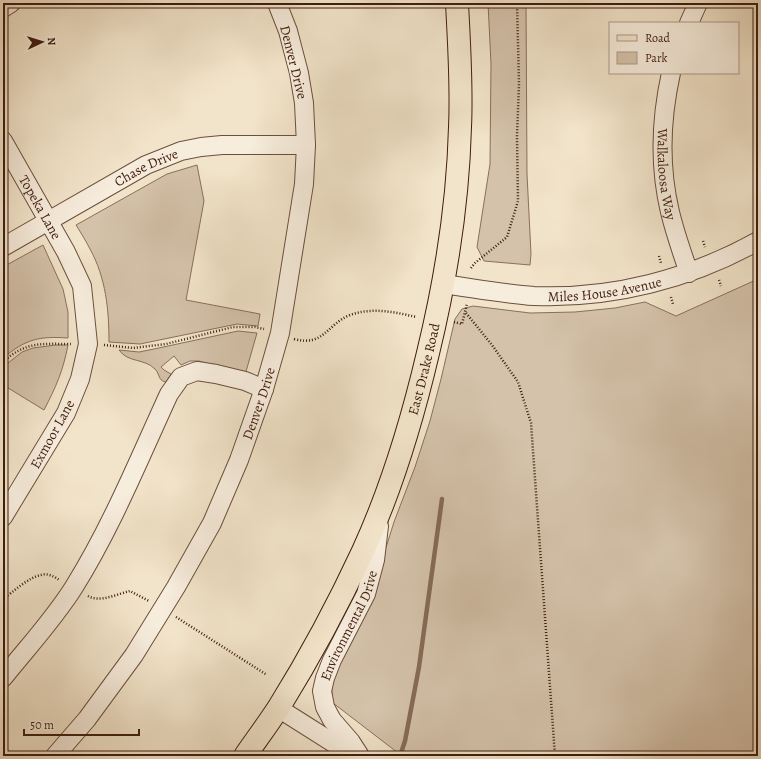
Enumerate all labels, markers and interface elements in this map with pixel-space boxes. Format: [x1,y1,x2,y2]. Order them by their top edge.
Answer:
north arrow [22,22,62,62]
legend [609,22,739,74]
street label: Denver Drive [275,23,312,101]
text: Road [645,30,671,46]
text: N [44,37,59,46]
text: Park [645,50,668,66]
street label: Walkaloosa Way [653,127,681,223]
street label: Chase Drive [111,144,181,191]
street label: Topeka Lane [14,172,66,243]
street label: Miles House Avenue [548,272,664,306]
street label: East Drake Road [403,321,445,417]
street label: Denver Drive [238,365,280,443]
street label: Exmoor Lane [26,396,79,472]
street label: Environmental Drive [316,568,382,683]
scale bar [24,711,139,737]
text: 50 m [30,717,54,733]

